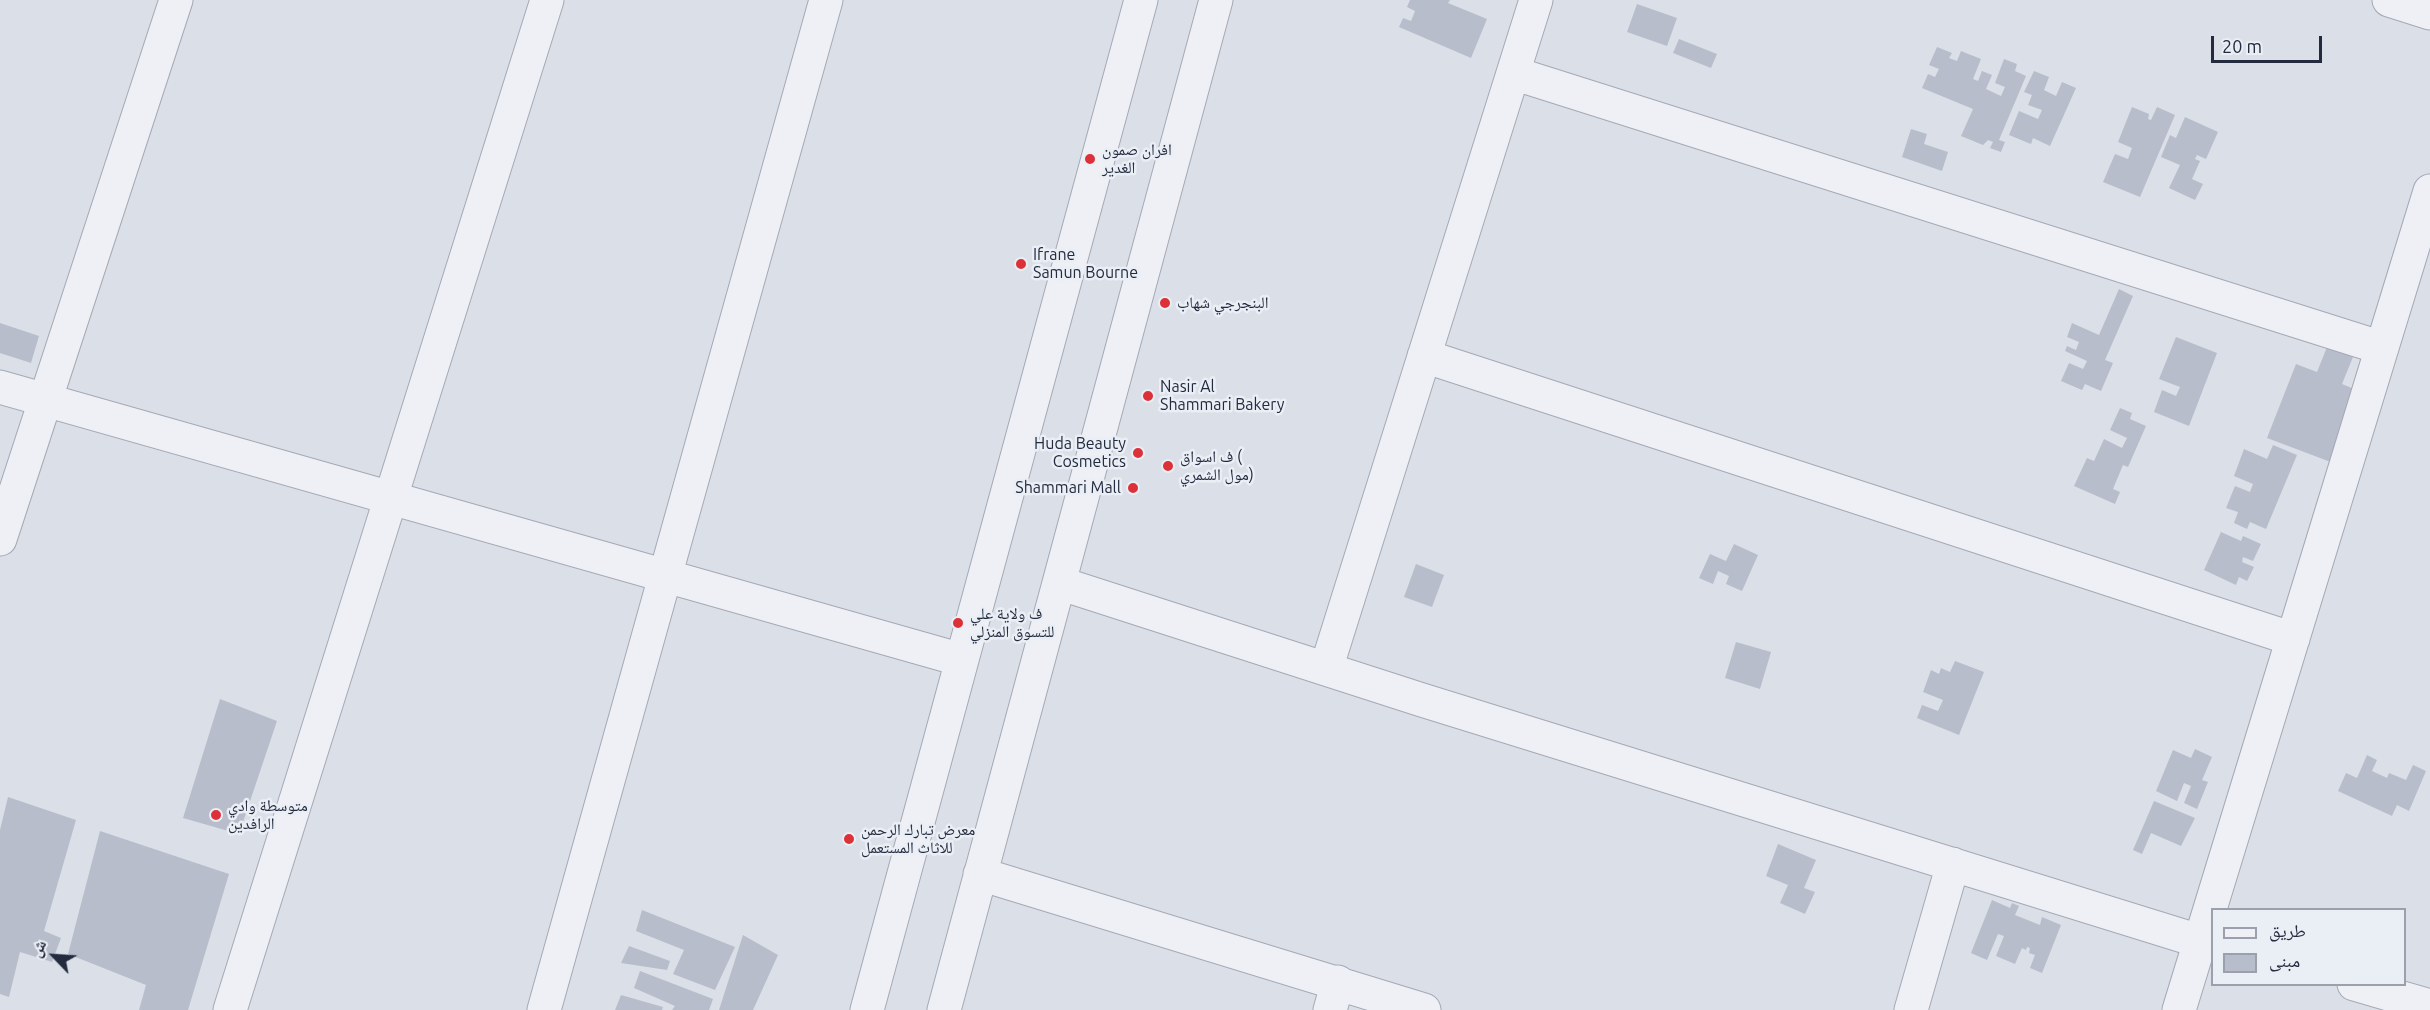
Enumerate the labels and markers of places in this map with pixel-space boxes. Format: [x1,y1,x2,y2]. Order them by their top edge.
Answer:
place label: افران صمون الغدير [1102,140,1172,178]
marker: افران صمون الغدير [1083,152,1097,166]
place label: Ifrane Samun Bourne [1033,245,1138,283]
marker: Ifrane Samun Bourne [1014,257,1028,271]
place label: البنجرجي شهاب [1177,293,1269,313]
marker: البنجرجي شهاب [1158,296,1172,310]
place label: Nasir Al Shammari Bakery [1160,377,1284,415]
marker: Nasir Al Shammari Bakery [1141,389,1155,403]
place label: Huda Beauty Cosmetics [1034,434,1126,472]
marker: Huda Beauty Cosmetics [1131,446,1145,460]
place label: ف اسواق ( مول الشمري) [1180,447,1254,485]
marker: ف اسواق ( مول الشمري) [1161,459,1175,473]
place label: Shammari Mall [1015,478,1121,498]
marker: Shammari Mall [1126,481,1140,495]
place label: ف ولاية علي للتسوق المنزلي [970,604,1055,642]
marker: ف ولاية علي للتسوق المنزلي [951,616,965,630]
place label: متوسطة وادي الرافدين [228,796,308,834]
marker: متوسطة وادي الرافدين [209,808,223,822]
place label: معرض تبارك الرحمن للاثاث المستعمل [861,820,975,858]
marker: معرض تبارك الرحمن للاثاث المستعمل [842,832,856,846]

